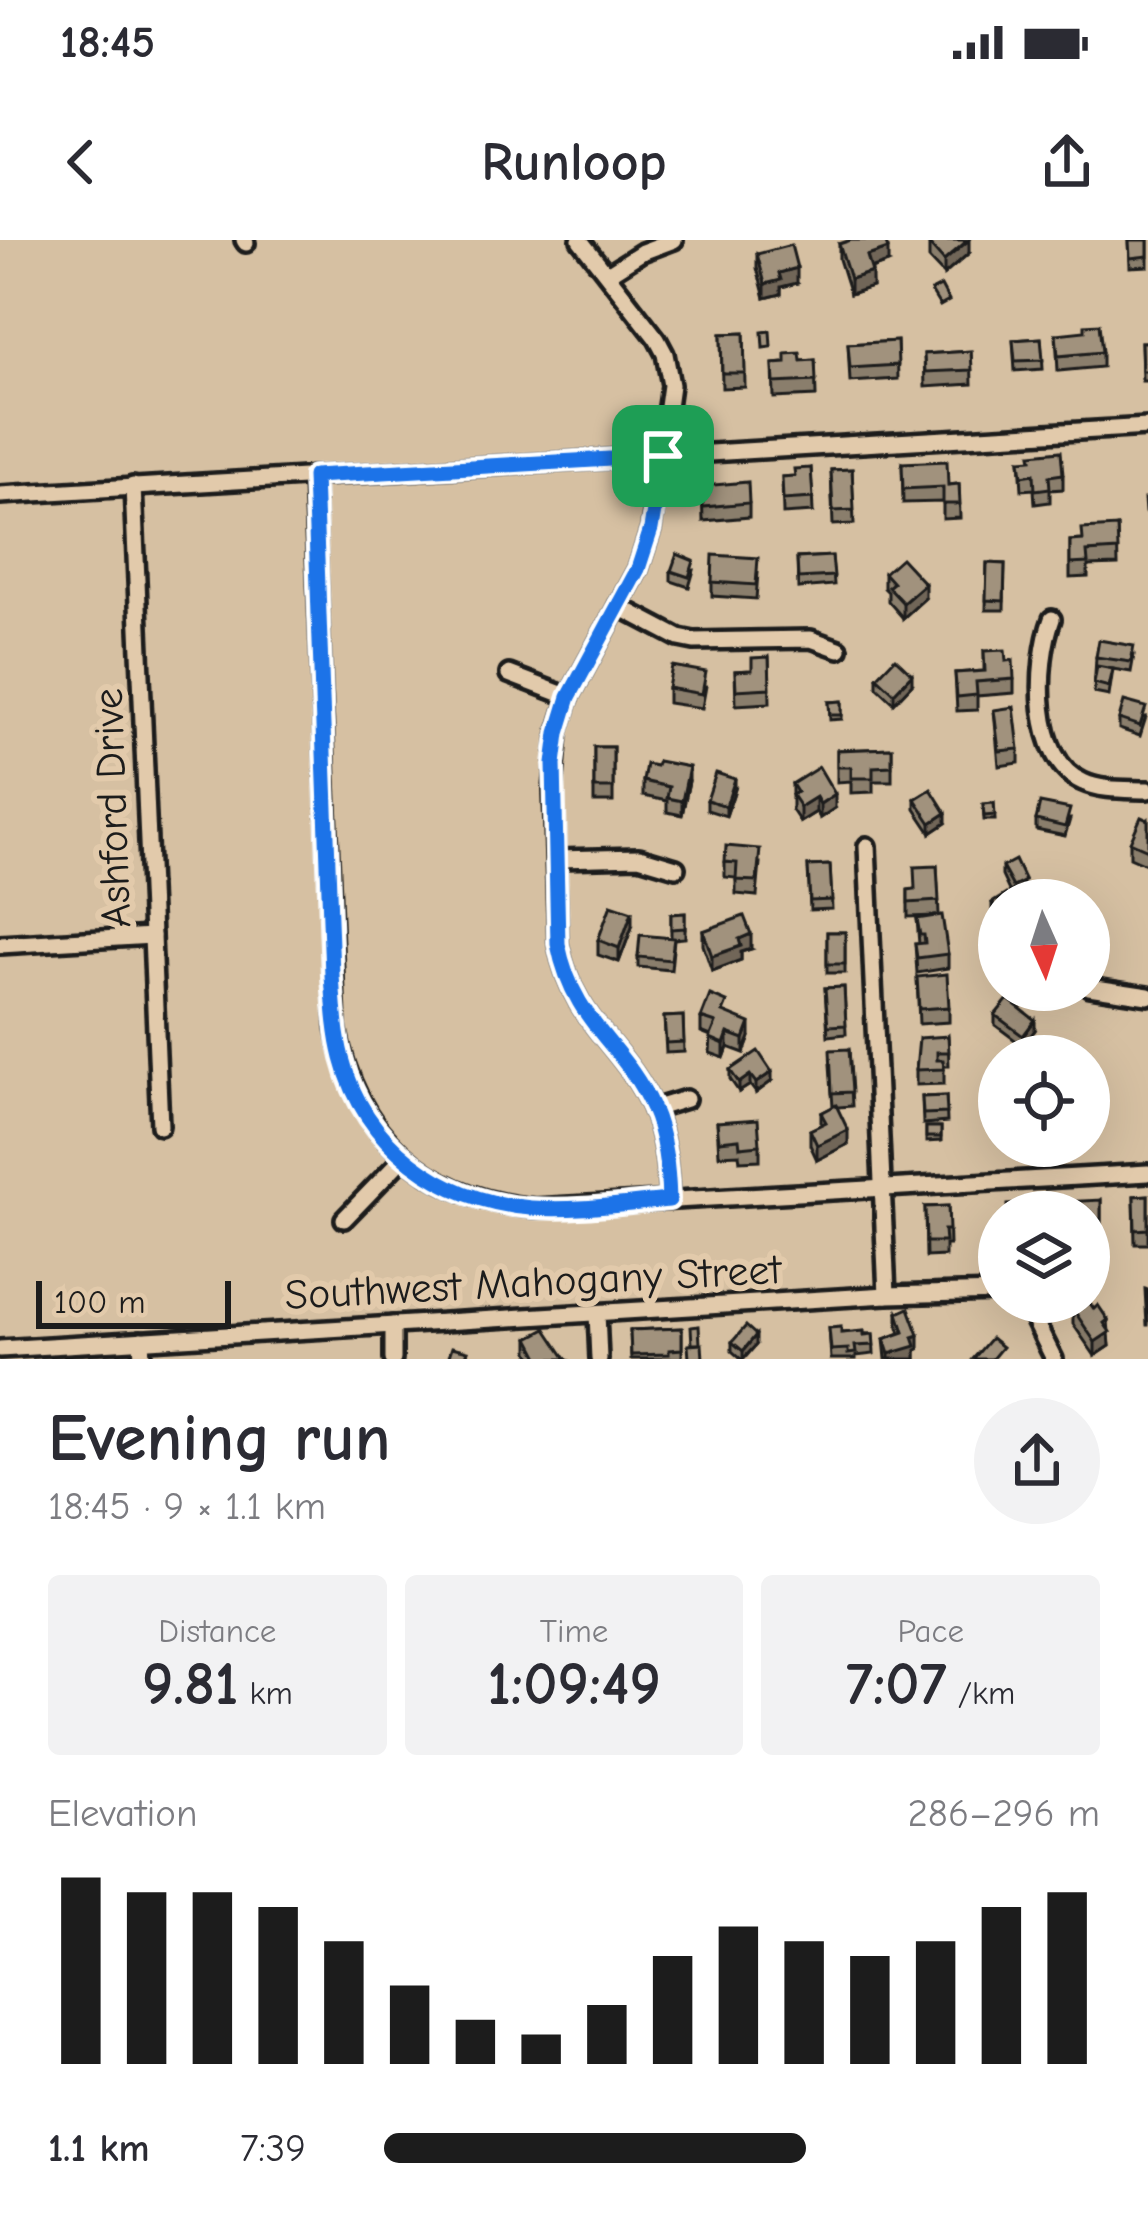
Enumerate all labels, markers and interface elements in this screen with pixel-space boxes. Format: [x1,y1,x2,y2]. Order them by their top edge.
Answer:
text: 18:45 [60,16,155,68]
icon: back [48,129,114,195]
icon: share [1034,129,1100,195]
text: Runloop [481,131,667,194]
pin [612,405,714,507]
icon: arrive [630,423,696,489]
street label: Ashford Drive [84,687,141,929]
north arrow [978,879,1110,1011]
map controls [978,879,1110,1323]
button: locate [978,1035,1110,1167]
button: layers [978,1191,1110,1323]
street label: Southwest Mahogany Street [284,1245,785,1320]
scale bar [36,1275,231,1328]
text: 100 m [54,1283,146,1321]
button: share [974,1398,1100,1524]
text: Evening run [48,1401,390,1477]
text: 18:45 · 9 × 1.1 km [48,1484,326,1529]
text: Distance [158,1612,276,1650]
text: Time [540,1612,608,1650]
text: Pace [897,1612,964,1650]
text: 9.81 [142,1650,238,1719]
text: 1:09:49 [487,1650,661,1719]
text: 7:07 [846,1650,947,1719]
text: km [238,1674,293,1712]
text: /km [947,1674,1015,1712]
text: Elevation [48,1791,197,1836]
text: 286–296 m [907,1791,1100,1836]
text: 1.1 km [48,2126,150,2171]
text: 7:39 [240,2126,306,2171]

